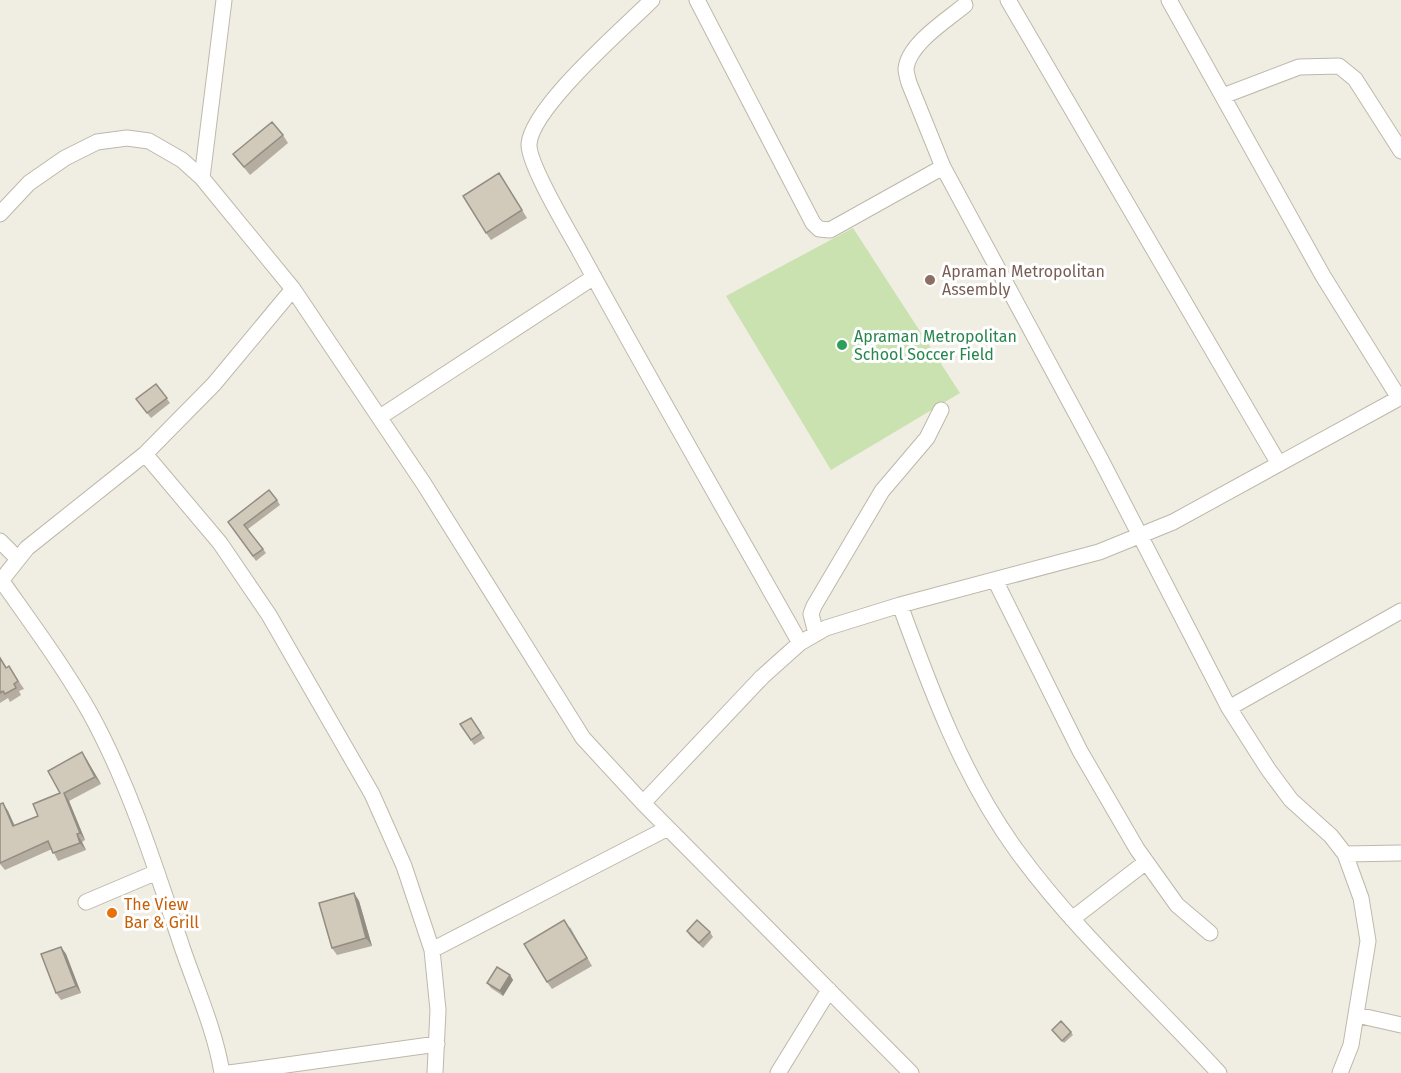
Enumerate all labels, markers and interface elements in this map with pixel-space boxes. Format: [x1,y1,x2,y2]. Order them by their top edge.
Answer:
place label: Apraman Metropolitan Assembly [942,262,1105,299]
marker: Apraman Metropolitan Assembly [923,273,937,287]
place label: Apraman Metropolitan School Soccer Field [854,327,1017,364]
marker: Apraman Metropolitan School Soccer Field [835,338,849,352]
place label: The View Bar & Grill [124,895,199,932]
marker: The View Bar & Grill [105,906,119,920]

